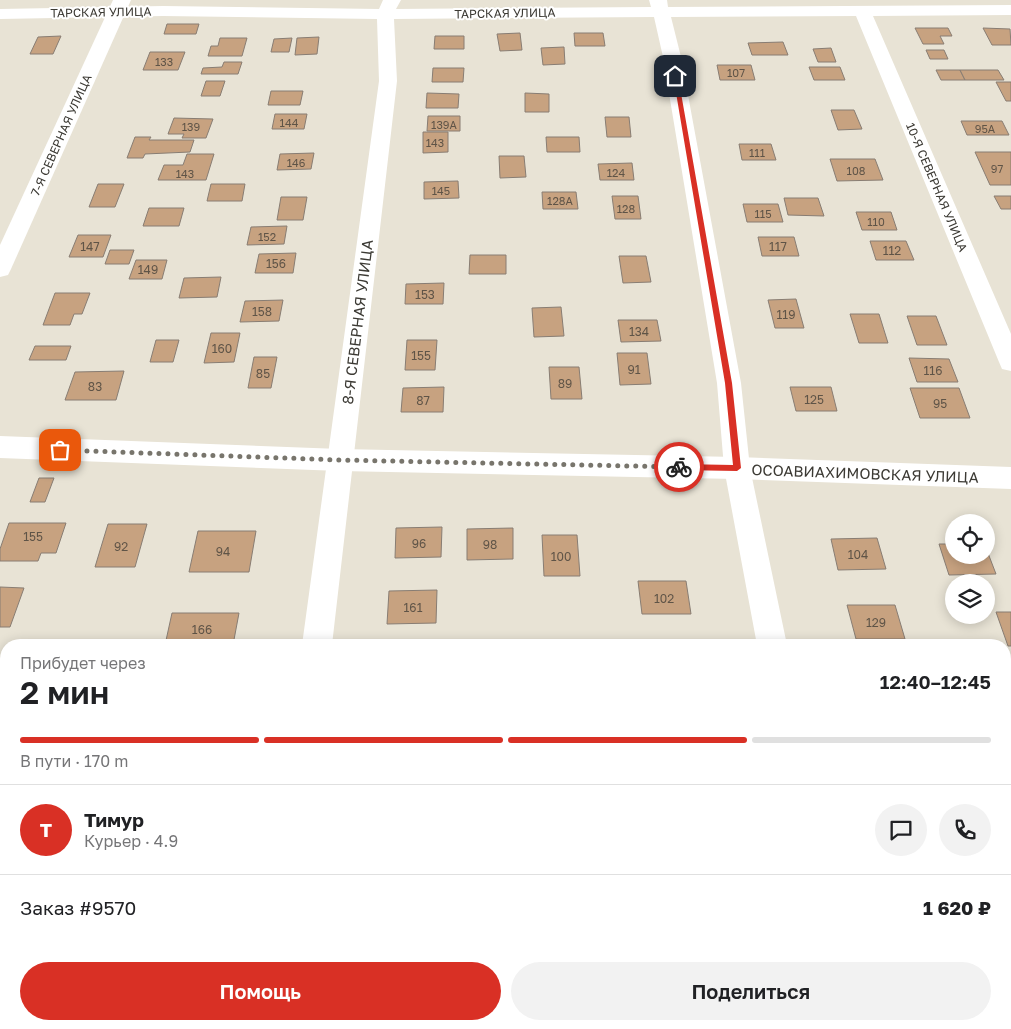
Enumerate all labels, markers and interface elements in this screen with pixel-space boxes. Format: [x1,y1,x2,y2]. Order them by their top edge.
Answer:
street label: ТАРСКАЯ УЛИЦА [50,4,152,20]
street label: ТАРСКАЯ УЛИЦА [454,5,556,21]
house number: 133 [155,55,173,68]
pin [654,55,696,97]
icon: home [661,62,689,90]
house number: 107 [727,66,745,79]
street label: 7-Я СЕВЕРНАЯ УЛИЦА [27,72,95,198]
house number: 144 [280,116,299,129]
house number: 139А [431,118,458,131]
house number: 139 [182,120,200,133]
street label: 10-Я СЕВЕРНАЯ УЛИЦА [903,120,971,254]
house number: 95А [975,122,996,135]
house number: 143 [426,136,444,149]
house number: 111 [749,146,765,159]
house number: 146 [287,156,306,169]
house number: 97 [991,162,1003,175]
house number: 108 [847,164,866,177]
house number: 124 [607,166,625,179]
house number: 143 [176,167,194,180]
house number: 145 [432,184,450,197]
house number: 128А [547,194,574,207]
house number: 128 [617,202,635,215]
house number: 115 [754,207,772,220]
house number: 110 [867,215,885,228]
house number: 152 [258,230,276,243]
house number: 147 [80,239,100,254]
street label: 8-Я СЕВЕРНАЯ УЛИЦА [338,239,376,405]
house number: 117 [769,239,787,254]
house number: 112 [883,243,901,258]
house number: 156 [266,256,286,271]
house number: 149 [138,262,158,277]
house number: 153 [415,287,435,302]
house number: 158 [252,304,272,319]
house number: 119 [777,307,795,322]
house number: 134 [629,324,649,339]
house number: 160 [212,341,232,356]
house number: 155 [411,348,431,363]
house number: 91 [627,362,641,377]
house number: 116 [924,363,942,378]
house number: 85 [256,366,270,381]
house number: 89 [558,376,572,391]
house number: 83 [88,379,102,394]
house number: 125 [804,392,824,407]
house number: 87 [416,393,430,408]
house number: 95 [933,396,947,411]
pin [39,429,81,471]
icon: bag [46,436,74,464]
courier [654,442,704,492]
icon: bike [665,453,693,481]
street label: ОСОАВИАХИМОВСКАЯ УЛИЦА [751,460,979,486]
map controls [945,514,995,624]
button: locate [945,514,995,564]
house number: 155 [23,529,43,544]
house number: 96 [412,536,426,551]
house number: 98 [483,537,497,552]
house number: 92 [114,539,128,554]
house number: 94 [216,544,230,559]
house number: 104 [848,547,868,562]
house number: 100 [551,549,571,564]
button: layers [945,574,995,624]
house number: 102 [654,591,674,606]
house number: 161 [404,600,423,615]
house number: 129 [866,615,886,630]
house number: 166 [192,622,212,637]
text: Прибудет через [20,653,146,673]
text: 12:40–12:45 [880,670,991,693]
text: 2 мин [20,673,109,711]
text: В пути · 170 m [20,751,128,771]
button: chat [875,804,927,856]
button: phone [939,804,991,856]
text: Тимур [84,808,144,831]
text: Т [40,818,52,841]
text: Курьер · 4.9 [84,831,178,851]
text: Заказ #9570 [20,896,136,919]
text: 1 620 ₽ [923,896,991,919]
button: Помощь [20,962,501,1020]
button: Поделиться [511,962,991,1020]

